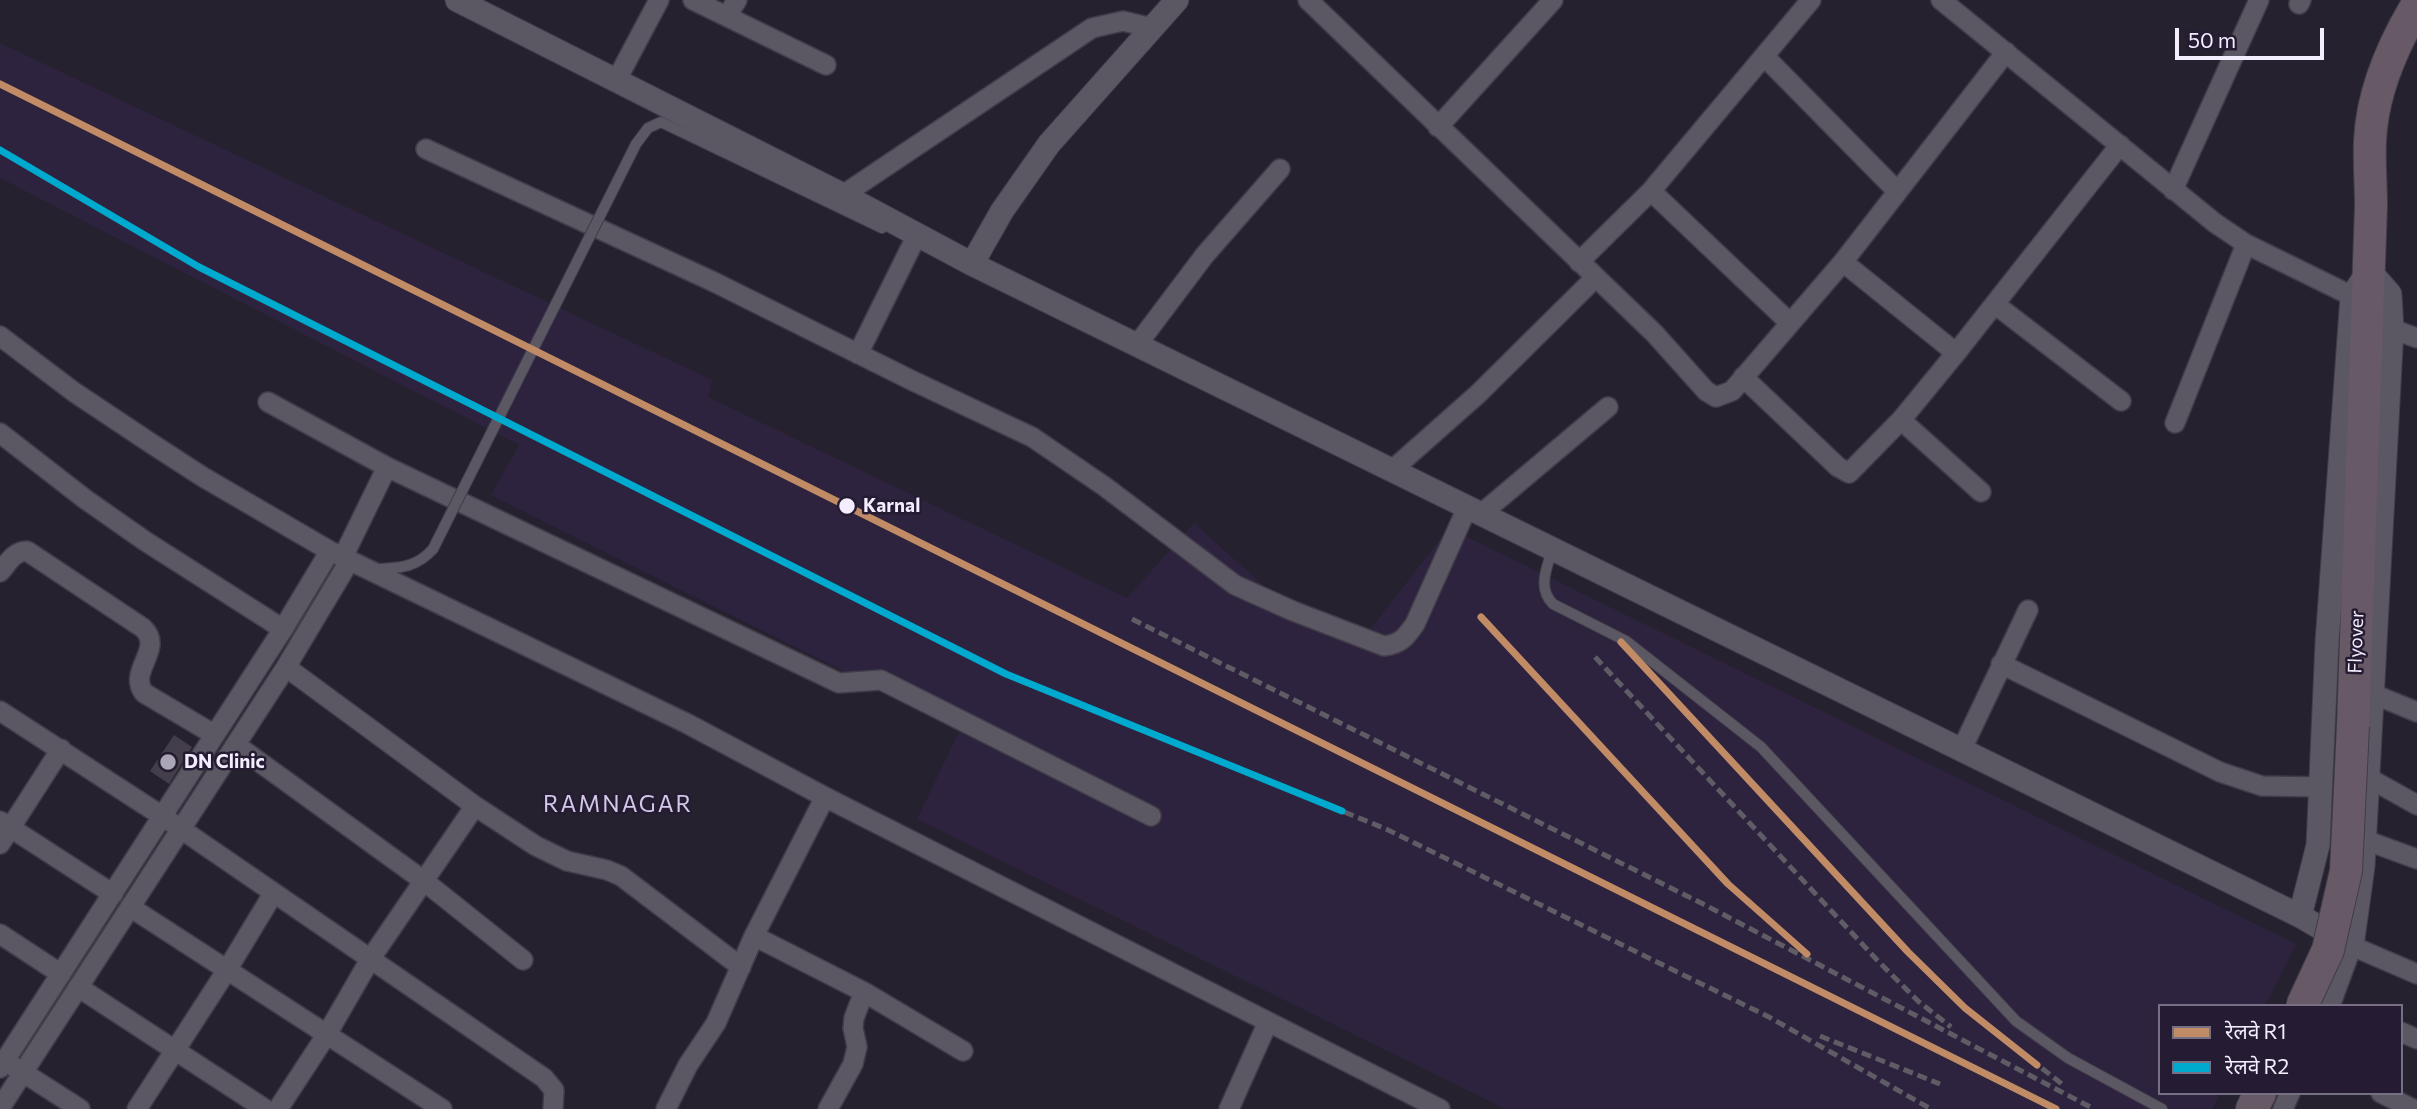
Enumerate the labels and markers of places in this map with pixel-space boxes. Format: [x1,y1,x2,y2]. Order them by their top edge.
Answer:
place label: Karnal [863,495,920,517]
marker: Karnal [837,496,857,516]
place label: DN Clinic [184,751,265,773]
marker: DN Clinic [158,752,178,772]

